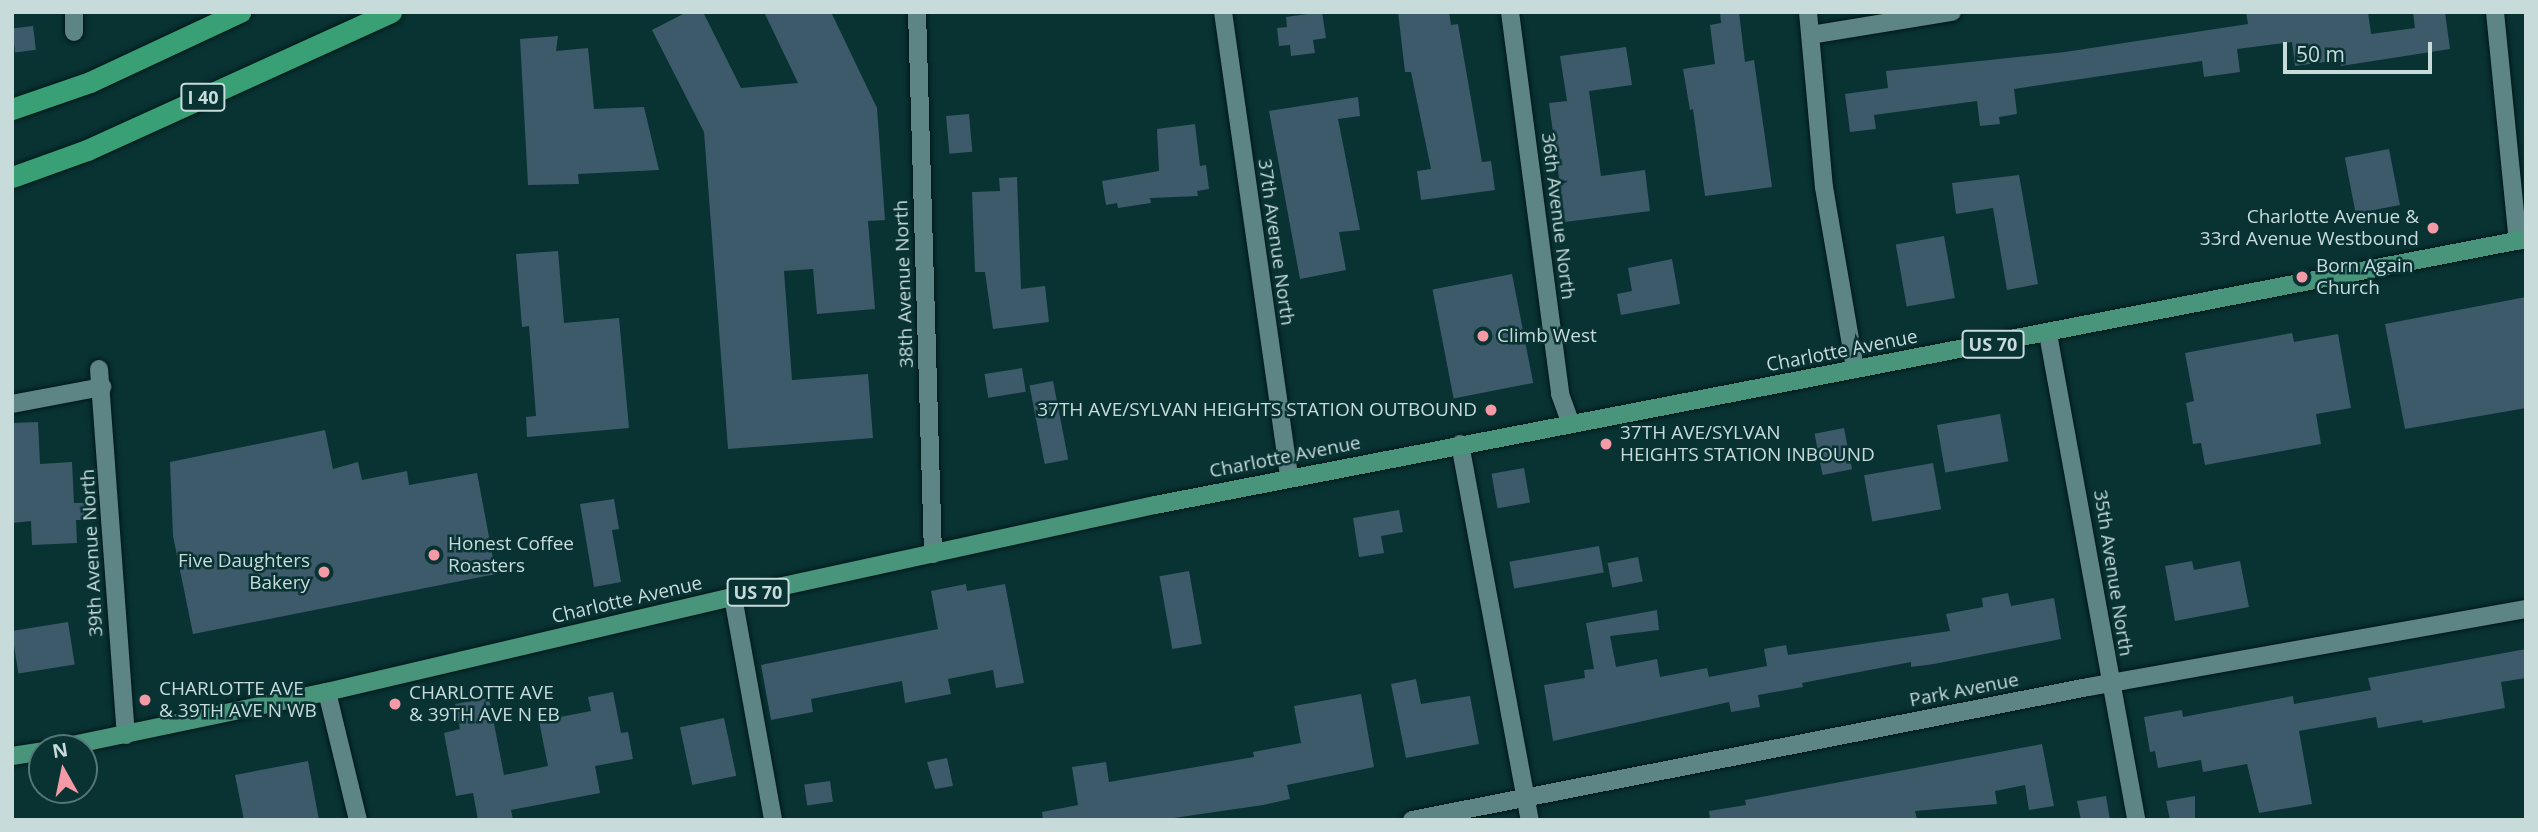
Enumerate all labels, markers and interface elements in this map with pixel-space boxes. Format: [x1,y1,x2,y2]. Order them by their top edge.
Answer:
scale bar [2286,28,2435,72]
text: 50 m [2296,40,2345,68]
road number: I 40 [180,82,226,112]
street label: 36th Avenue North [1536,131,1580,301]
street label: 37th Avenue North [1253,157,1299,327]
street label: 38th Avenue North [890,200,918,368]
place label: Charlotte Avenue & 33rd Avenue Westbound [2200,206,2419,250]
marker: Charlotte Avenue & 33rd Avenue Westbound [2425,220,2441,236]
place label: Born Again Church [2316,255,2413,299]
marker: Born Again Church [2294,269,2310,285]
place label: Climb West [1497,325,1597,347]
street label: Charlotte Avenue [1765,325,1919,377]
marker: Climb West [1475,328,1491,344]
road number: US 70 [1962,330,2024,358]
place label: 37TH AVE/SYLVAN HEIGHTS STATION OUTBOUND [1037,399,1477,421]
marker: 37TH AVE/SYLVAN HEIGHTS STATION OUTBOUND [1483,402,1499,418]
place label: 37TH AVE/SYLVAN HEIGHTS STATION INBOUND [1620,422,1875,466]
street label: Charlotte Avenue [1208,431,1362,483]
marker: 37TH AVE/SYLVAN HEIGHTS STATION INBOUND [1598,436,1614,452]
street label: 39th Avenue North [76,468,108,638]
street label: 35th Avenue North [2089,488,2137,658]
place label: Honest Coffee Roasters [448,533,574,577]
marker: Honest Coffee Roasters [426,547,442,563]
place label: Five Daughters Bakery [178,550,310,594]
marker: Five Daughters Bakery [316,564,332,580]
street label: Charlotte Avenue [550,572,704,628]
road number: US 70 [726,578,790,606]
street label: Park Avenue [1907,668,2021,712]
place label: CHARLOTTE AVE & 39TH AVE N WB [159,678,317,722]
place label: CHARLOTTE AVE & 39TH AVE N EB [409,682,560,726]
marker: CHARLOTTE AVE & 39TH AVE N WB [137,692,153,708]
marker: CHARLOTTE AVE & 39TH AVE N EB [387,696,403,712]
north arrow [28,734,98,804]
text: N [50,736,70,764]

